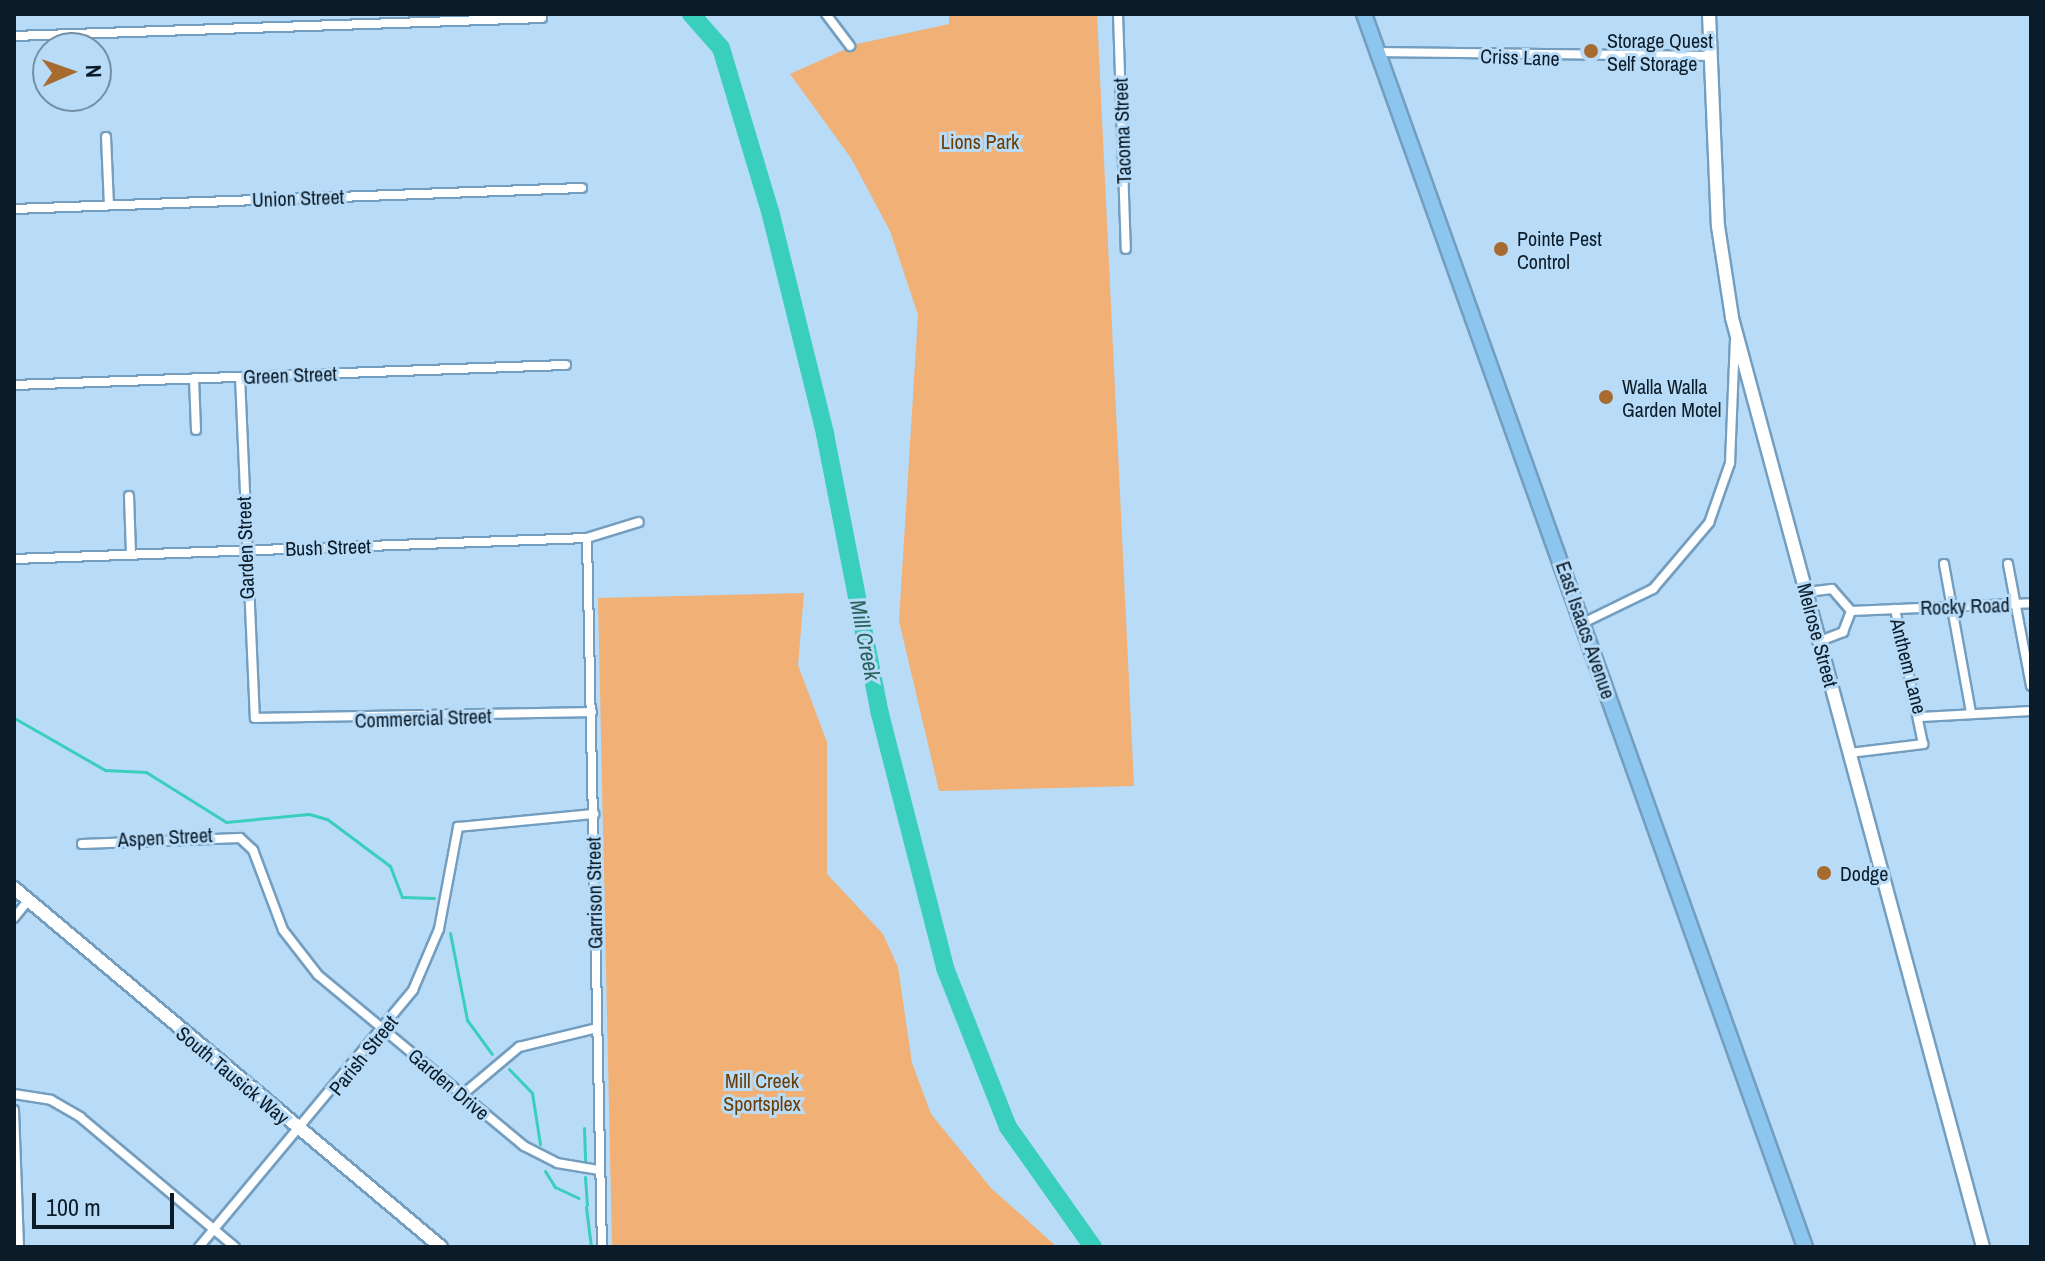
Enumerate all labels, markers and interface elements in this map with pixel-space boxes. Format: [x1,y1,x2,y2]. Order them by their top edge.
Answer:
place label: Storage Quest Self Storage [1607,28,1713,75]
north arrow [32,32,112,112]
marker: Storage Quest Self Storage [1582,42,1600,60]
street label: Criss Lane [1480,44,1560,70]
text: N [79,64,109,78]
street label: Tacoma Street [1108,78,1136,184]
park label: Lions Park [941,129,1019,153]
street label: Union Street [252,184,344,212]
place label: Pointe Pest Control [1517,226,1602,273]
marker: Pointe Pest Control [1492,240,1510,258]
street label: Green Street [243,361,337,389]
place label: Walla Walla Garden Motel [1622,374,1721,421]
marker: Walla Walla Garden Motel [1597,388,1615,406]
street label: Garden Street [231,496,259,600]
street label: Bush Street [285,534,371,560]
street label: East Isaacs Avenue [1551,558,1621,702]
street label: Melrose Street [1793,580,1843,690]
street label: Rocky Road [1920,592,2010,620]
water label: Mill Creek [844,598,886,682]
street label: Anthem Lane [1886,616,1932,716]
street label: Commercial Street [354,704,492,732]
street label: Aspen Street [117,823,213,851]
street label: Garrison Street [581,837,607,949]
place label: Dodge [1840,861,1888,885]
marker: Dodge [1815,864,1833,882]
street label: Parish Street [324,1010,402,1100]
street label: South Tausick Way [172,1021,294,1129]
street label: Garden Drive [404,1043,494,1125]
park label: Mill Creek Sportsplex [723,1069,801,1116]
scale bar [36,1177,178,1227]
text: 100 m [46,1191,101,1223]

